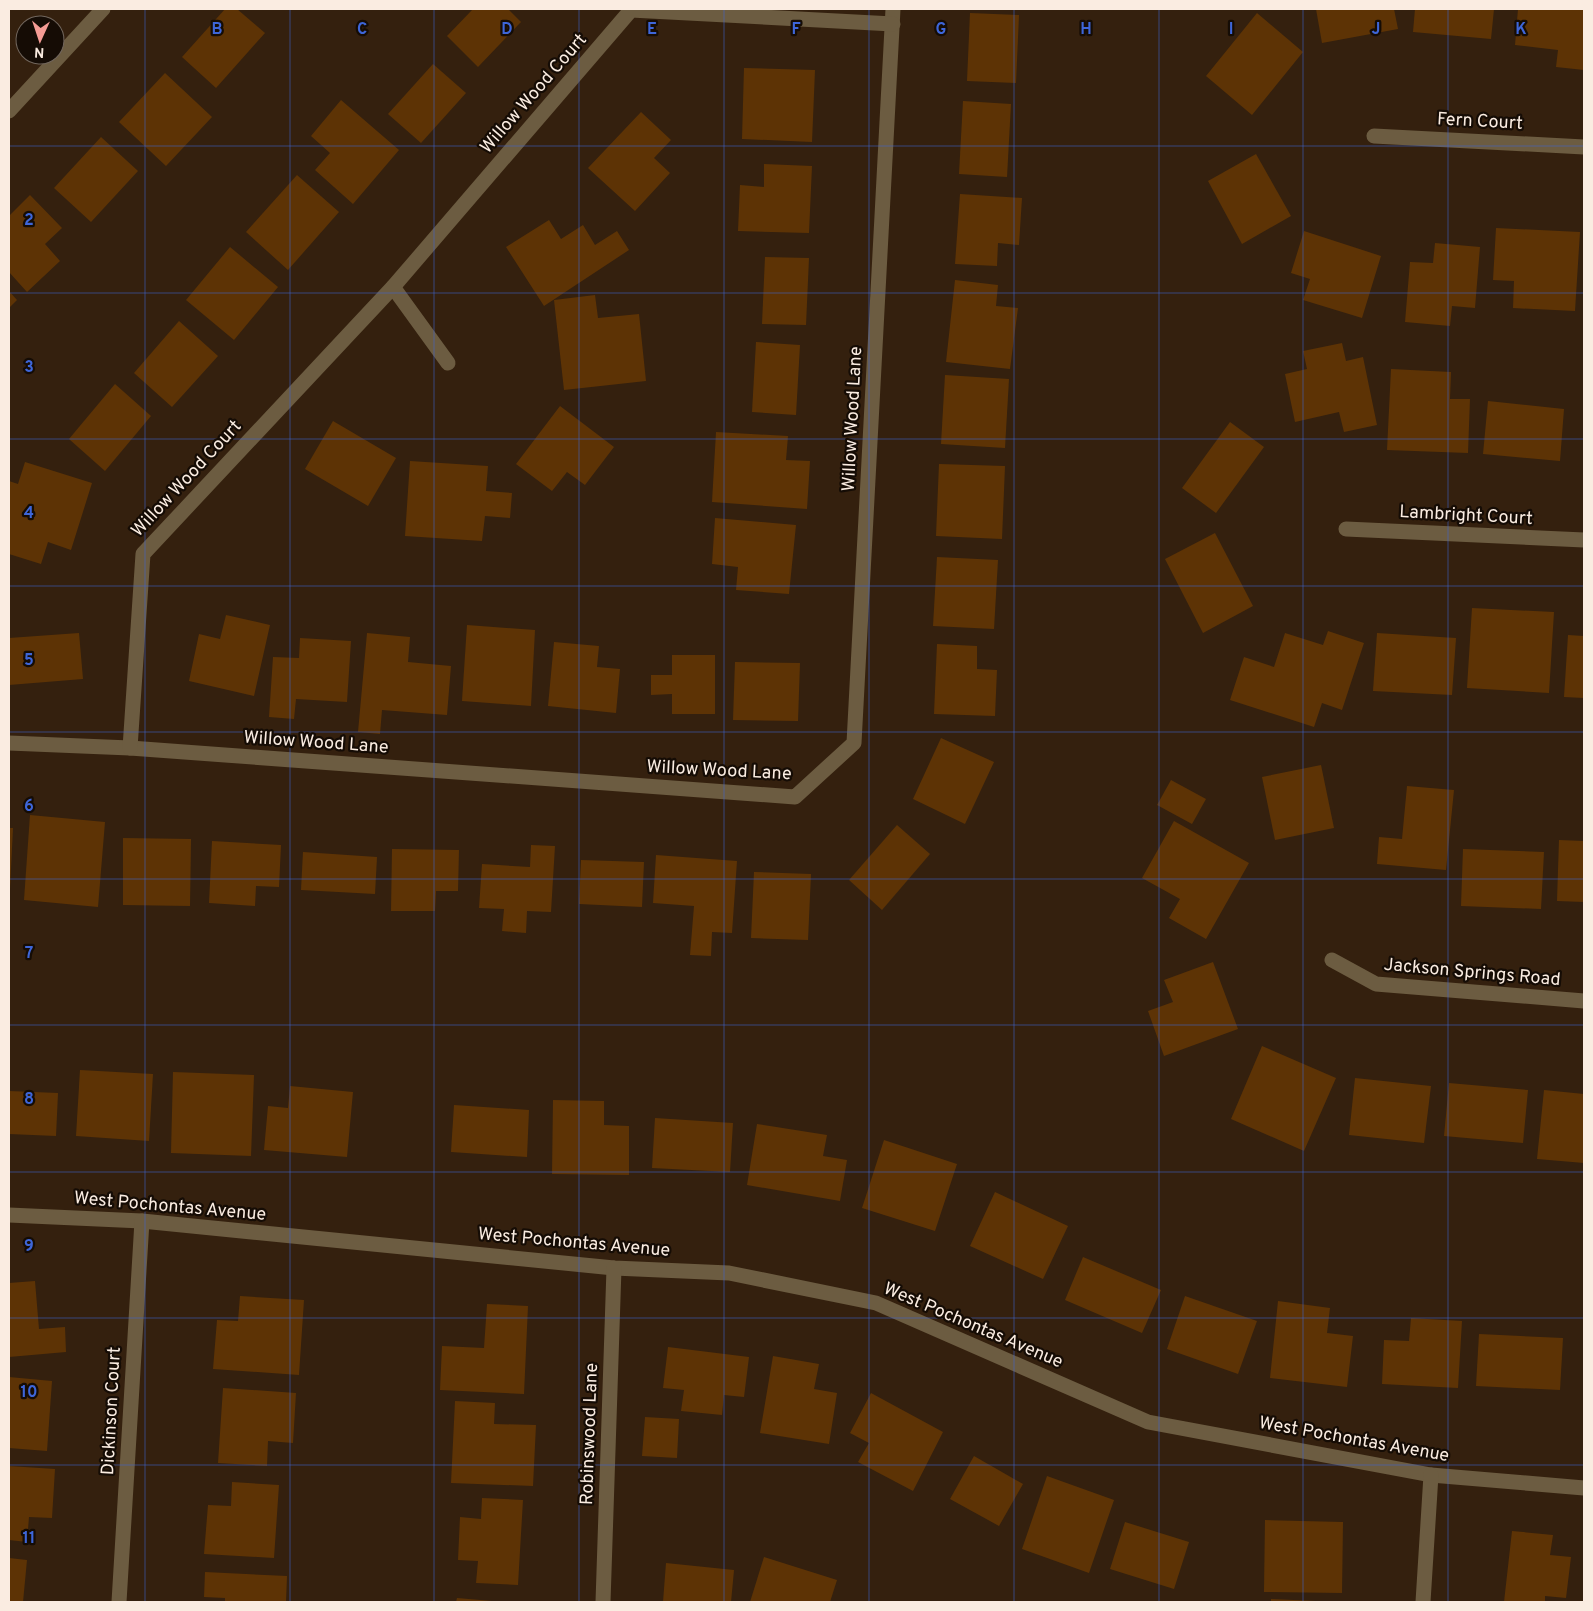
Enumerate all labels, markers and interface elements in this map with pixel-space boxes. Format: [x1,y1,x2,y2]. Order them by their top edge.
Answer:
north arrow [15,15,65,65]
text: B [211,20,223,40]
text: C [357,20,367,40]
text: D [501,20,513,40]
text: E [647,20,657,40]
text: F [791,20,801,40]
text: G [936,20,946,40]
text: H [1080,20,1092,40]
text: I [1229,20,1233,40]
text: J [1372,20,1380,40]
text: K [1515,20,1527,40]
street label: Willow Wood Court [476,29,592,159]
text: N [34,43,45,60]
street label: Fern Court [1436,108,1524,136]
text: 2 [24,211,34,231]
street label: Willow Wood Lane [838,346,868,492]
text: 3 [24,358,34,378]
street label: Willow Wood Court [127,416,247,542]
street label: Lambright Court [1399,501,1533,531]
text: 4 [24,504,34,524]
text: 5 [24,651,34,671]
street label: Willow Wood Lane [243,726,389,760]
street label: Willow Wood Lane [646,756,792,786]
text: 6 [24,797,34,817]
text: 7 [25,944,33,964]
street label: Jackson Springs Road [1383,954,1561,992]
text: 8 [24,1090,34,1110]
street label: West Pochontas Avenue [73,1187,267,1227]
street label: West Pochontas Avenue [477,1223,671,1263]
text: 9 [24,1237,34,1257]
street label: West Pochontas Avenue [880,1278,1066,1374]
street label: Dickinson Court [97,1346,127,1476]
street label: Robinswood Lane [576,1363,604,1505]
text: 10 [21,1383,37,1403]
street label: West Pochontas Avenue [1257,1412,1451,1468]
text: 11 [23,1529,35,1549]

